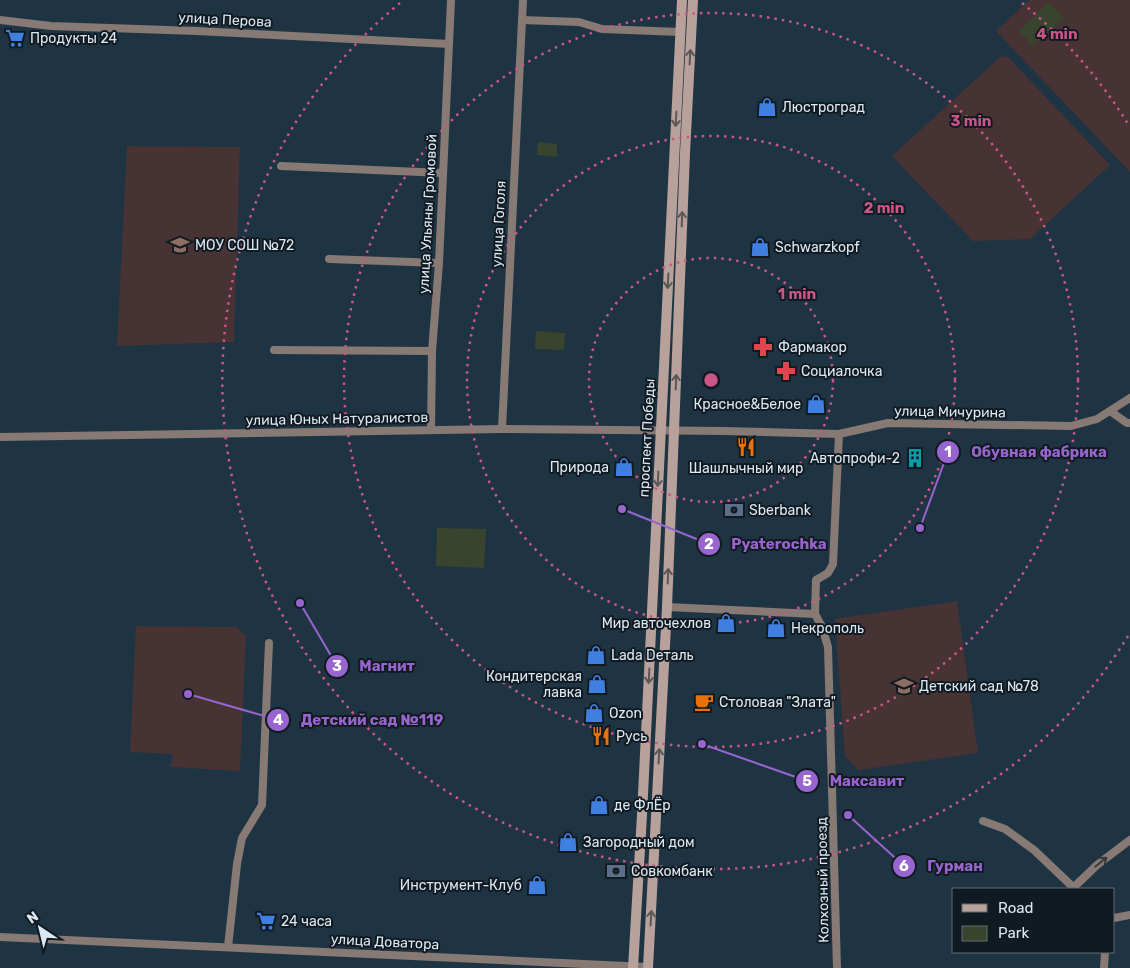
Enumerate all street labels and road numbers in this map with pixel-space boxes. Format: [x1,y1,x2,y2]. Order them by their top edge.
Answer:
street label: улица Перова [178,9,272,31]
street label: улица Ульяны Громовой [415,134,441,294]
street label: улица Гоголя [488,180,510,268]
street label: проспект Победы [635,378,659,498]
street label: улица Мичурина [894,403,1006,421]
street label: улица Юных Натуралистов [246,409,429,429]
street label: Колхозный проезд [813,817,833,943]
street label: улица Доватора [330,931,440,953]

